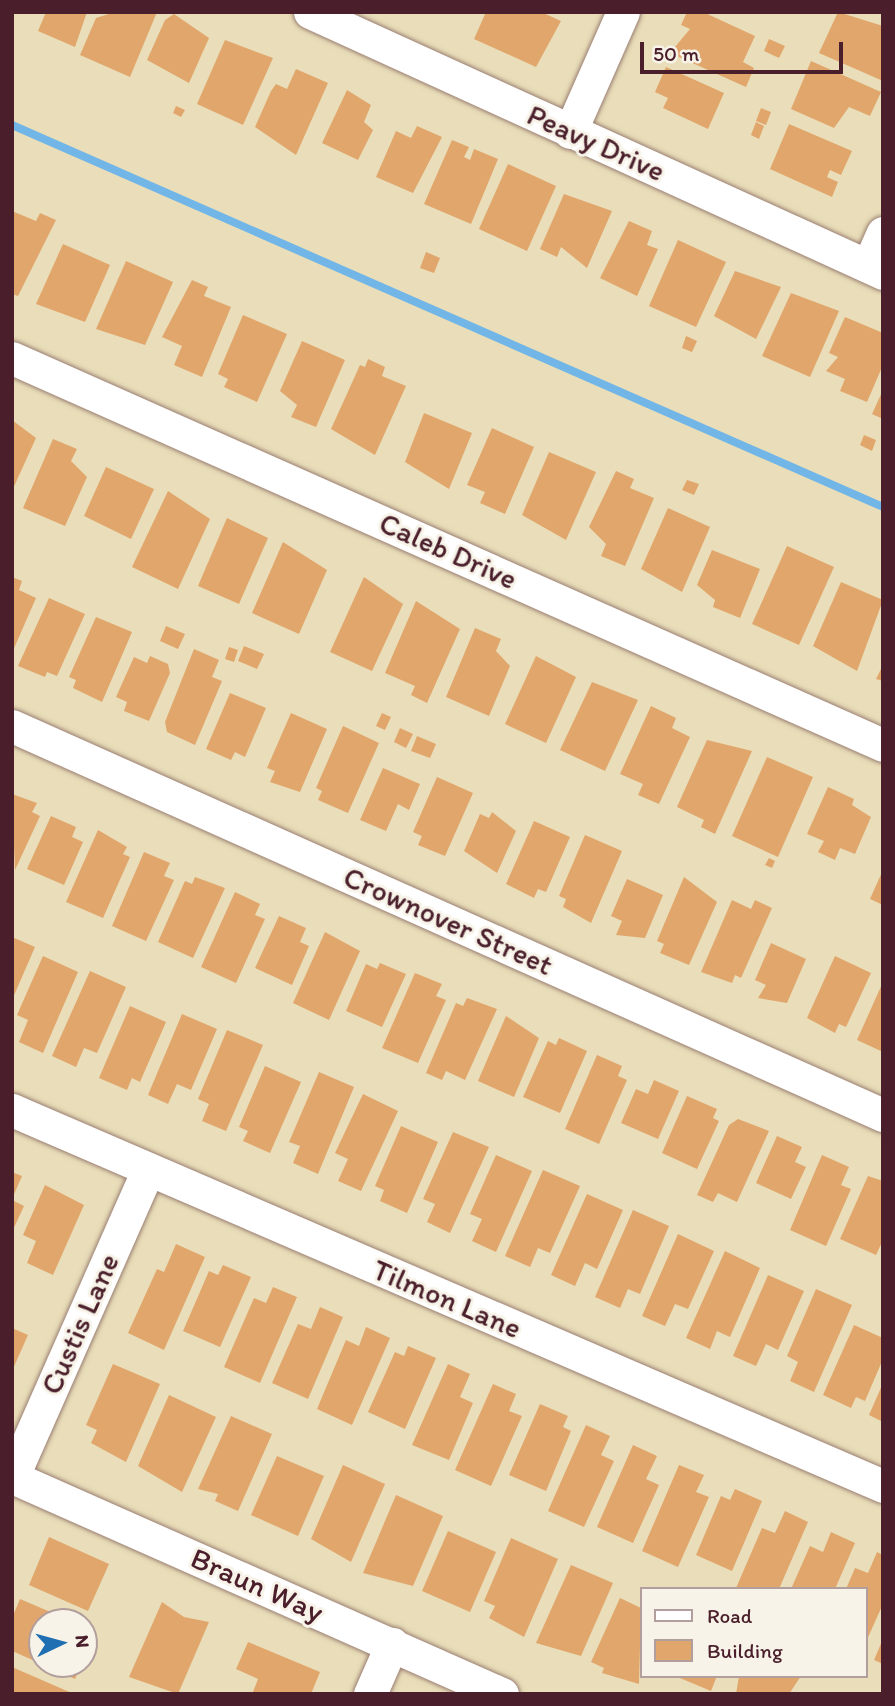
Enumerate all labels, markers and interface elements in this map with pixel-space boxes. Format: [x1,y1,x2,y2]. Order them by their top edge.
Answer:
scale bar [643,28,846,72]
text: 50 m [653,41,699,66]
street label: Peavy Drive [521,97,671,189]
street label: Caleb Drive [373,505,523,597]
street label: Crownover Street [338,859,558,983]
street label: Custis Lane [33,1248,127,1400]
street label: Tilmon Lane [367,1252,527,1346]
street label: Braun Way [186,1540,328,1630]
legend [640,1587,867,1678]
text: Road [707,1603,752,1628]
north arrow [28,1608,98,1678]
text: N [70,1634,94,1649]
text: Building [707,1638,783,1663]

